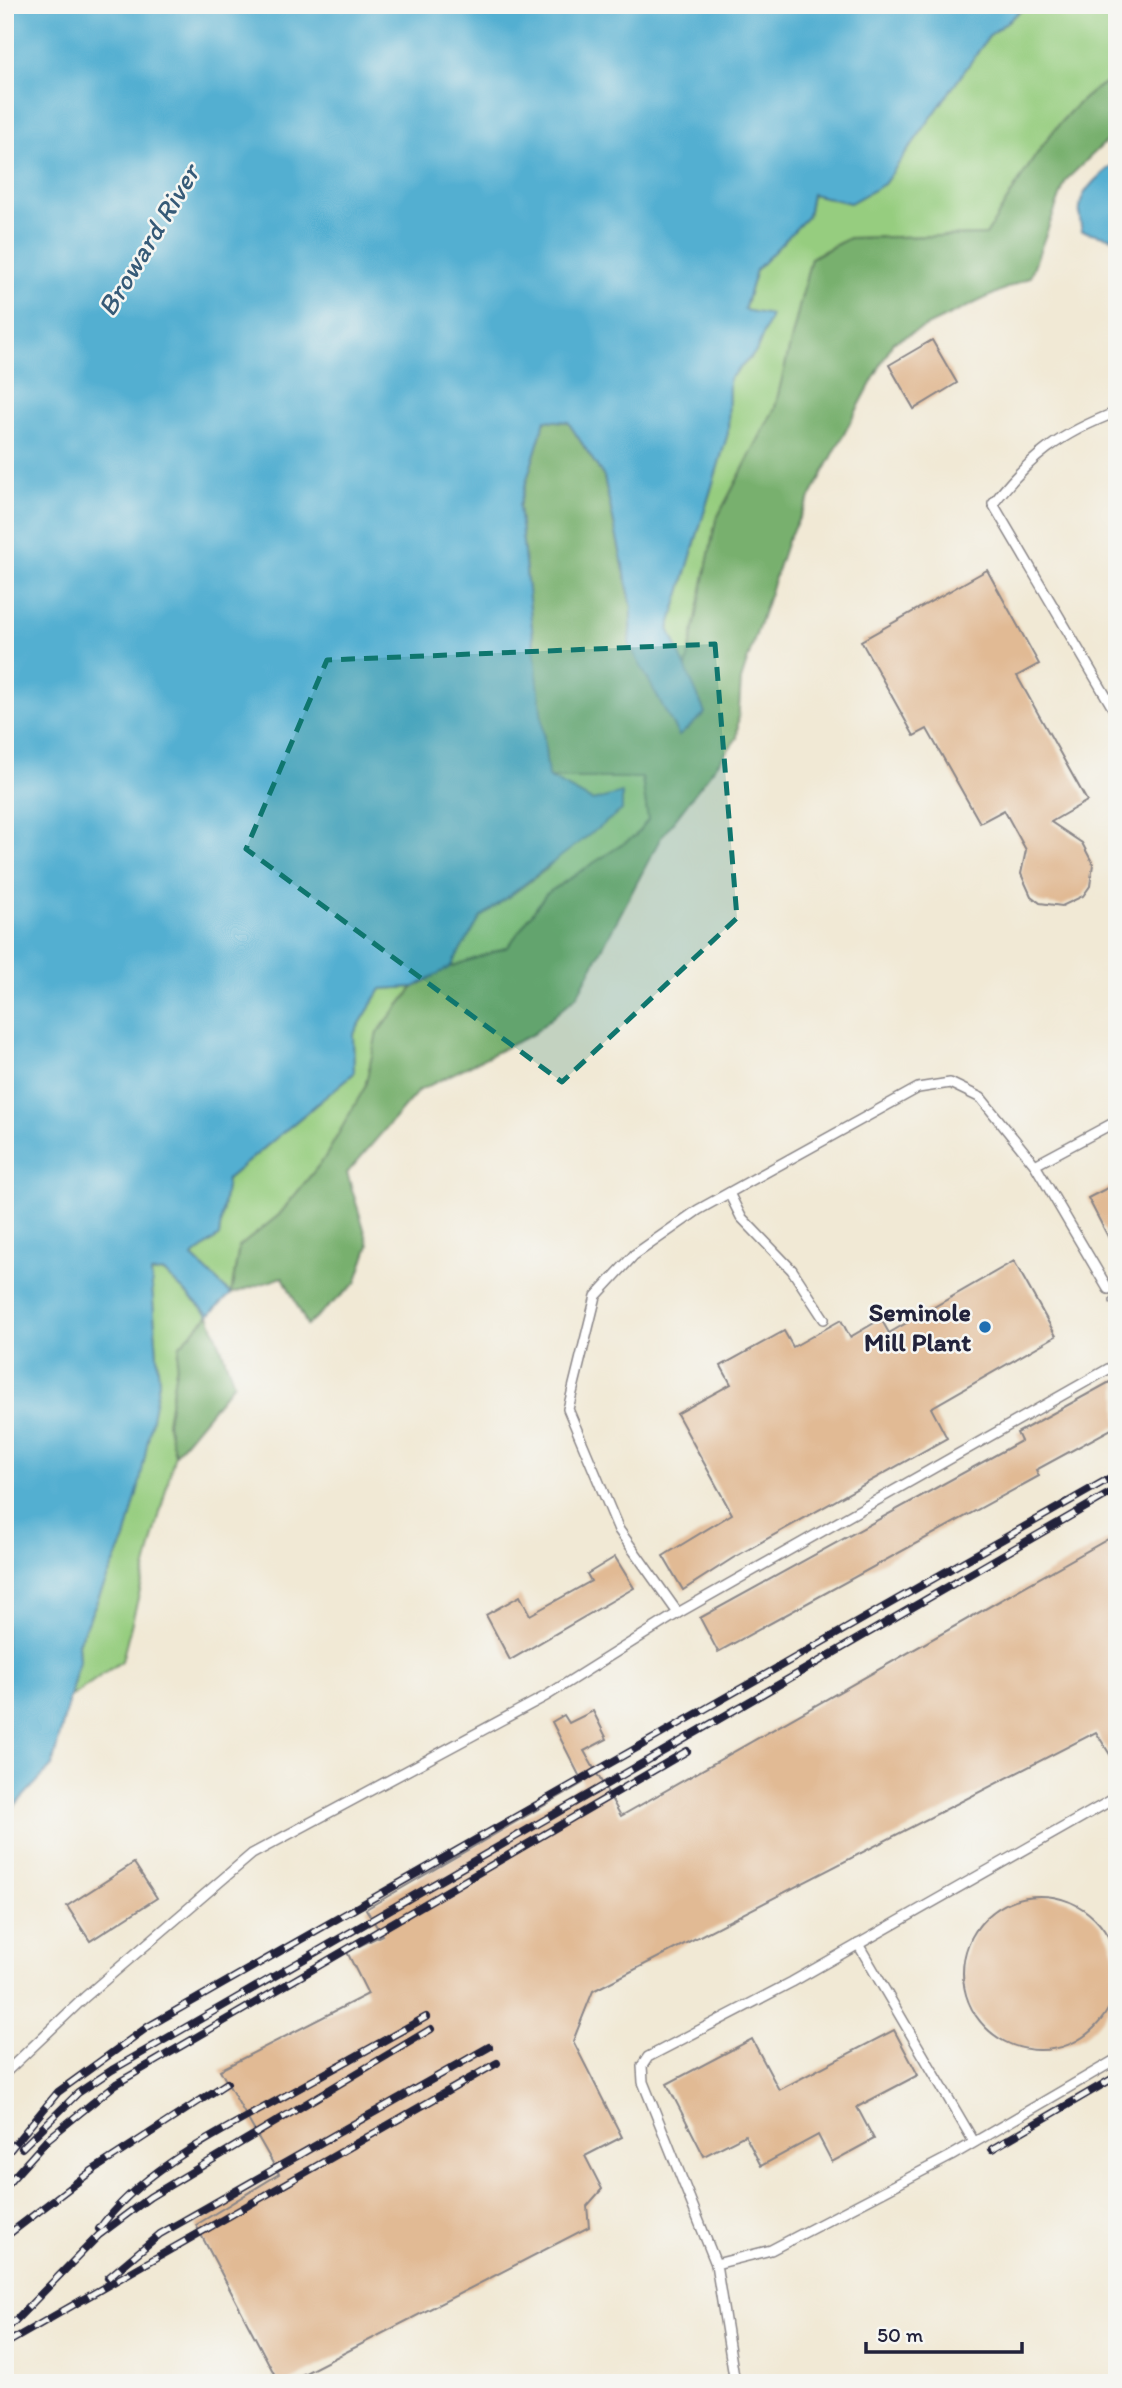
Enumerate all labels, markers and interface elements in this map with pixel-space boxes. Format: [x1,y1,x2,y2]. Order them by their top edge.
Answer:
water label: Broward River [89,156,208,322]
place label: Seminole Mill Plant [864,1296,971,1358]
marker: Seminole Mill Plant [977,1319,993,1335]
scale bar [866,2311,1022,2355]
text: 50 m [877,2322,924,2347]

